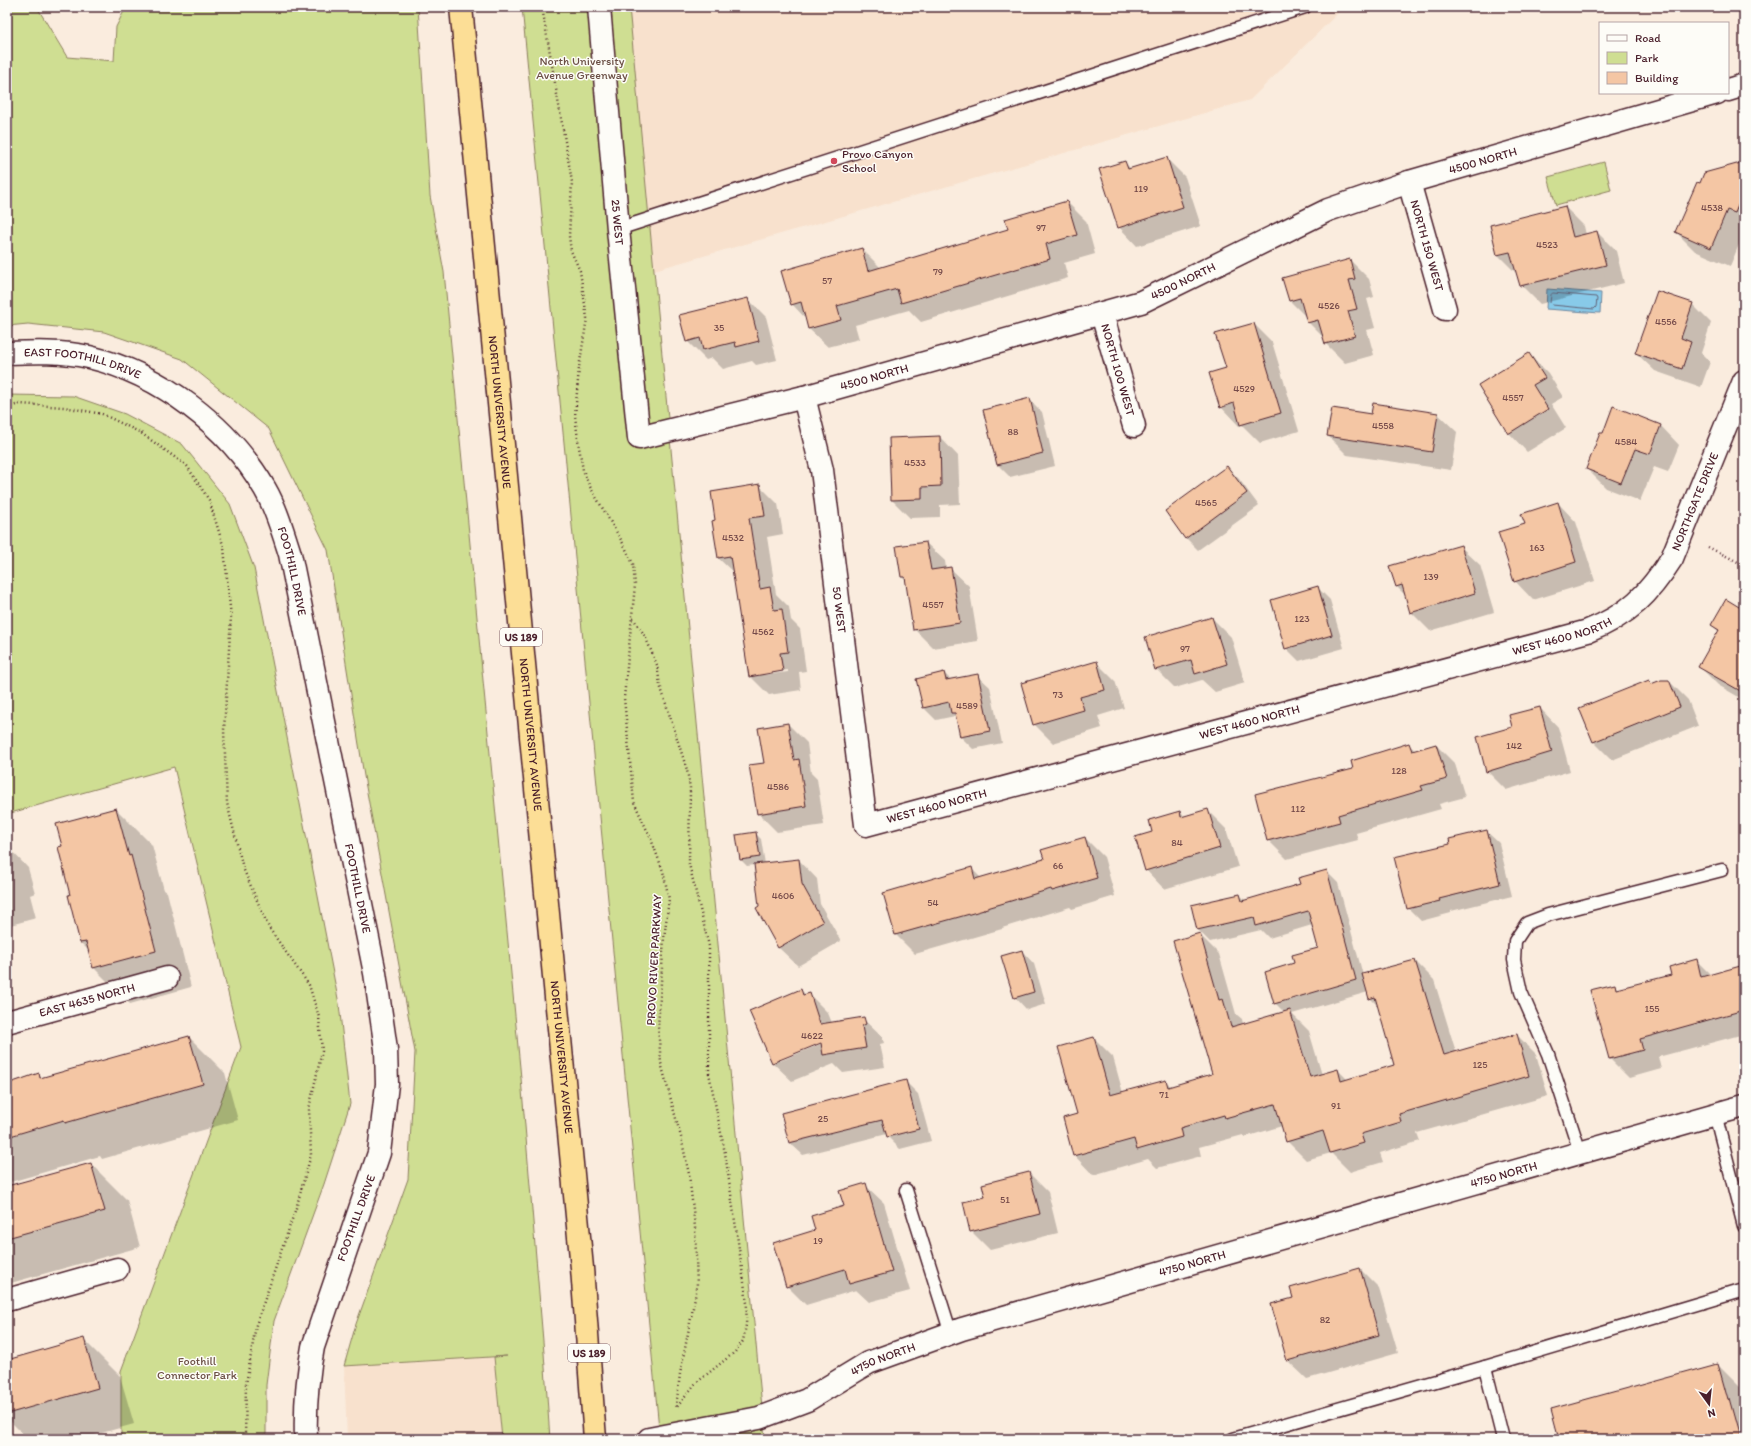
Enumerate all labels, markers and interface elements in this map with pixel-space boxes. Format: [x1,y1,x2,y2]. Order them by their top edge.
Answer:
legend [1599,22,1729,94]
text: Road [1635,31,1661,45]
text: Park [1635,51,1659,65]
park label: North University Avenue Greenway [536,54,628,82]
text: Building [1635,71,1679,85]
street label: 4500 NORTH [1447,144,1519,177]
place label: Provo Canyon School [842,147,914,175]
marker: Provo Canyon School [829,156,839,166]
house number: 119 [1134,182,1148,195]
street label: NORTH 150 WEST [1407,198,1447,293]
street label: 25 WEST [608,199,627,246]
house number: 4538 [1701,201,1724,214]
house number: 97 [1036,221,1046,234]
house number: 4523 [1536,238,1559,251]
street label: 4500 NORTH [1149,259,1218,303]
house number: 79 [933,265,943,278]
house number: 57 [822,274,832,287]
house number: 4526 [1318,299,1340,312]
house number: 4556 [1655,315,1677,328]
house number: 35 [714,321,724,334]
street label: NORTH 100 WEST [1098,322,1138,418]
street label: NORTH UNIVERSITY AVENUE [486,335,514,490]
street label: EAST FOOTHILL DRIVE [24,345,144,382]
street label: 4500 NORTH [839,361,910,393]
house number: 4529 [1233,382,1255,395]
house number: 4557 [1502,391,1524,404]
house number: 4558 [1372,419,1395,432]
house number: 88 [1008,425,1019,438]
house number: 4584 [1615,435,1637,448]
street label: NORTHGATE DRIVE [1669,450,1721,553]
house number: 4533 [904,456,927,469]
house number: 4565 [1195,496,1217,509]
street label: FOOTHILL DRIVE [275,525,309,617]
house number: 4532 [722,531,745,544]
house number: 163 [1529,541,1545,554]
house number: 139 [1423,570,1439,583]
street label: 50 WEST [829,586,849,634]
house number: 4557 [922,598,944,611]
house number: 123 [1294,612,1310,625]
street label: WEST 4600 NORTH [1511,614,1614,658]
house number: 4562 [752,625,775,638]
road number: US 189 [500,628,542,646]
house number: 97 [1180,642,1190,655]
street label: NORTH UNIVERSITY AVENUE [517,657,545,812]
house number: 73 [1053,688,1064,701]
house number: 4589 [956,699,978,712]
street label: WEST 4600 NORTH [1198,702,1301,742]
house number: 142 [1506,739,1523,752]
house number: 128 [1391,764,1407,777]
house number: 4586 [767,780,789,793]
street label: WEST 4600 NORTH [885,786,988,826]
house number: 112 [1291,802,1306,815]
house number: 84 [1171,836,1183,849]
street label: FOOTHILL DRIVE [342,842,374,935]
house number: 66 [1053,859,1063,872]
house number: 4606 [772,889,794,902]
street label: PROVO RIVER PARKWAY [644,894,664,1026]
house number: 54 [927,896,939,909]
street label: EAST 4635 NORTH [37,980,137,1020]
street label: NORTH UNIVERSITY AVENUE [547,980,576,1135]
house number: 155 [1644,1002,1660,1015]
house number: 4622 [801,1029,824,1042]
house number: 125 [1472,1058,1488,1071]
house number: 71 [1159,1088,1169,1101]
house number: 91 [1331,1099,1341,1112]
house number: 25 [818,1112,828,1125]
street label: 4750 NORTH [1469,1158,1539,1191]
street label: FOOTHILL DRIVE [334,1173,378,1263]
house number: 51 [1000,1193,1010,1206]
house number: 19 [813,1234,823,1247]
street label: 4750 NORTH [1157,1247,1227,1280]
house number: 82 [1320,1313,1331,1326]
street label: 4750 NORTH [848,1339,917,1379]
road number: US 189 [568,1344,610,1362]
park label: Foothill Connector Park [157,1354,238,1382]
north arrow [1689,1384,1729,1424]
text: N [1706,1406,1717,1420]

